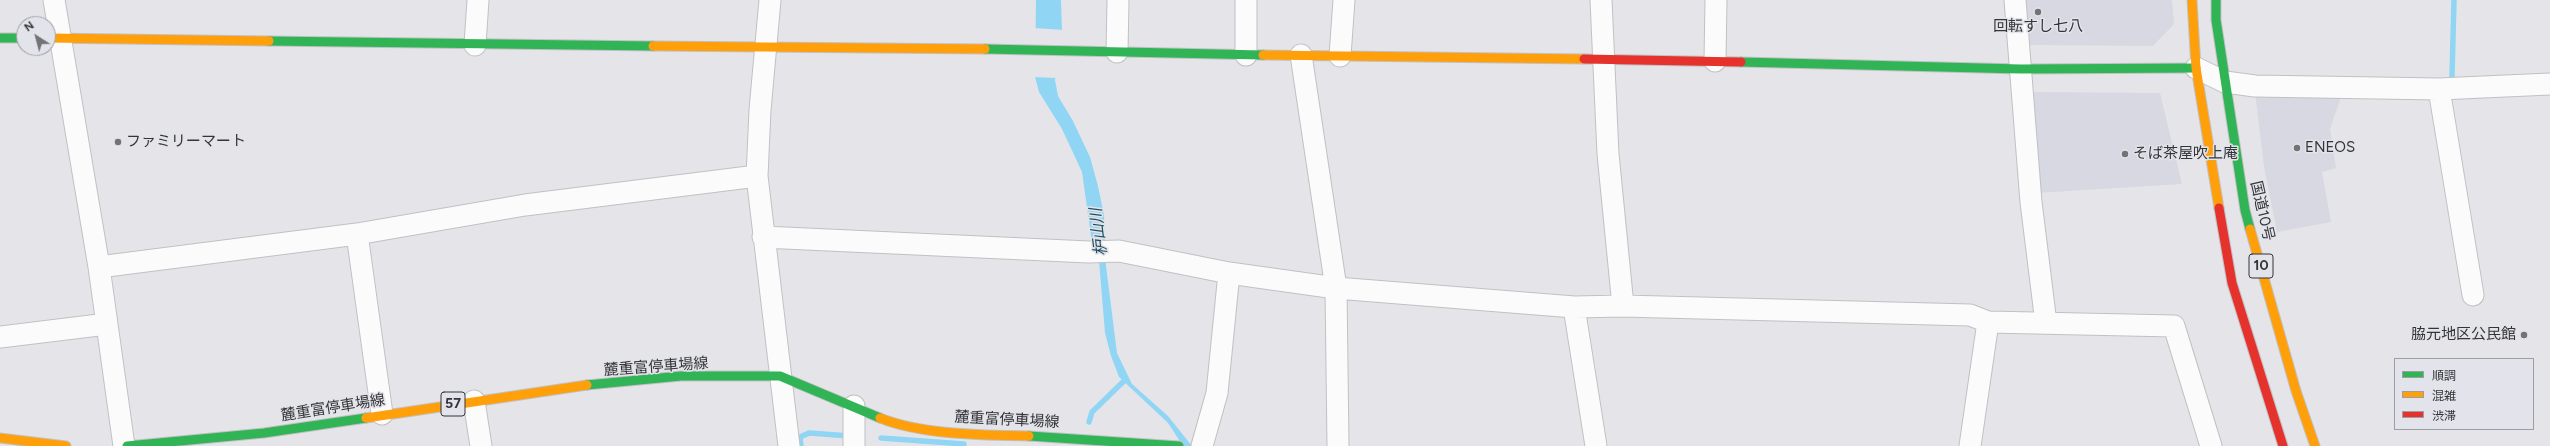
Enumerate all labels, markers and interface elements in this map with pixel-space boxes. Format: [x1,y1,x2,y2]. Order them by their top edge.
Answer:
marker: 回転すし七八 [2033,7,2043,17]
north arrow [16,16,56,56]
place label: 回転すし七八 [1993,18,2083,36]
text: N [22,19,36,34]
place label: ファミリーマート [126,133,246,151]
marker: ファミリーマート [113,137,123,147]
place label: ENEOS [2305,139,2355,157]
marker: ENEOS [2292,143,2302,153]
place label: そば茶屋吹上庵 [2133,145,2238,163]
marker: そば茶屋吹上庵 [2120,149,2130,159]
street label: 国道10号 [2246,179,2278,243]
water label: 枦山川 [1087,207,1111,257]
road number: 10 [2249,254,2273,278]
place label: 脇元地区公民館 [2411,326,2516,344]
marker: 脇元地区公民館 [2519,330,2529,340]
street label: 麓重富停車場線 [603,354,709,380]
legend [2394,358,2534,430]
text: 順調 [2432,369,2456,383]
text: 混雑 [2432,389,2456,403]
street label: 麓重富停車場線 [280,391,386,425]
road number: 57 [441,392,465,416]
street label: 麓重富停車場線 [954,408,1060,432]
text: 渋滞 [2432,409,2456,423]

